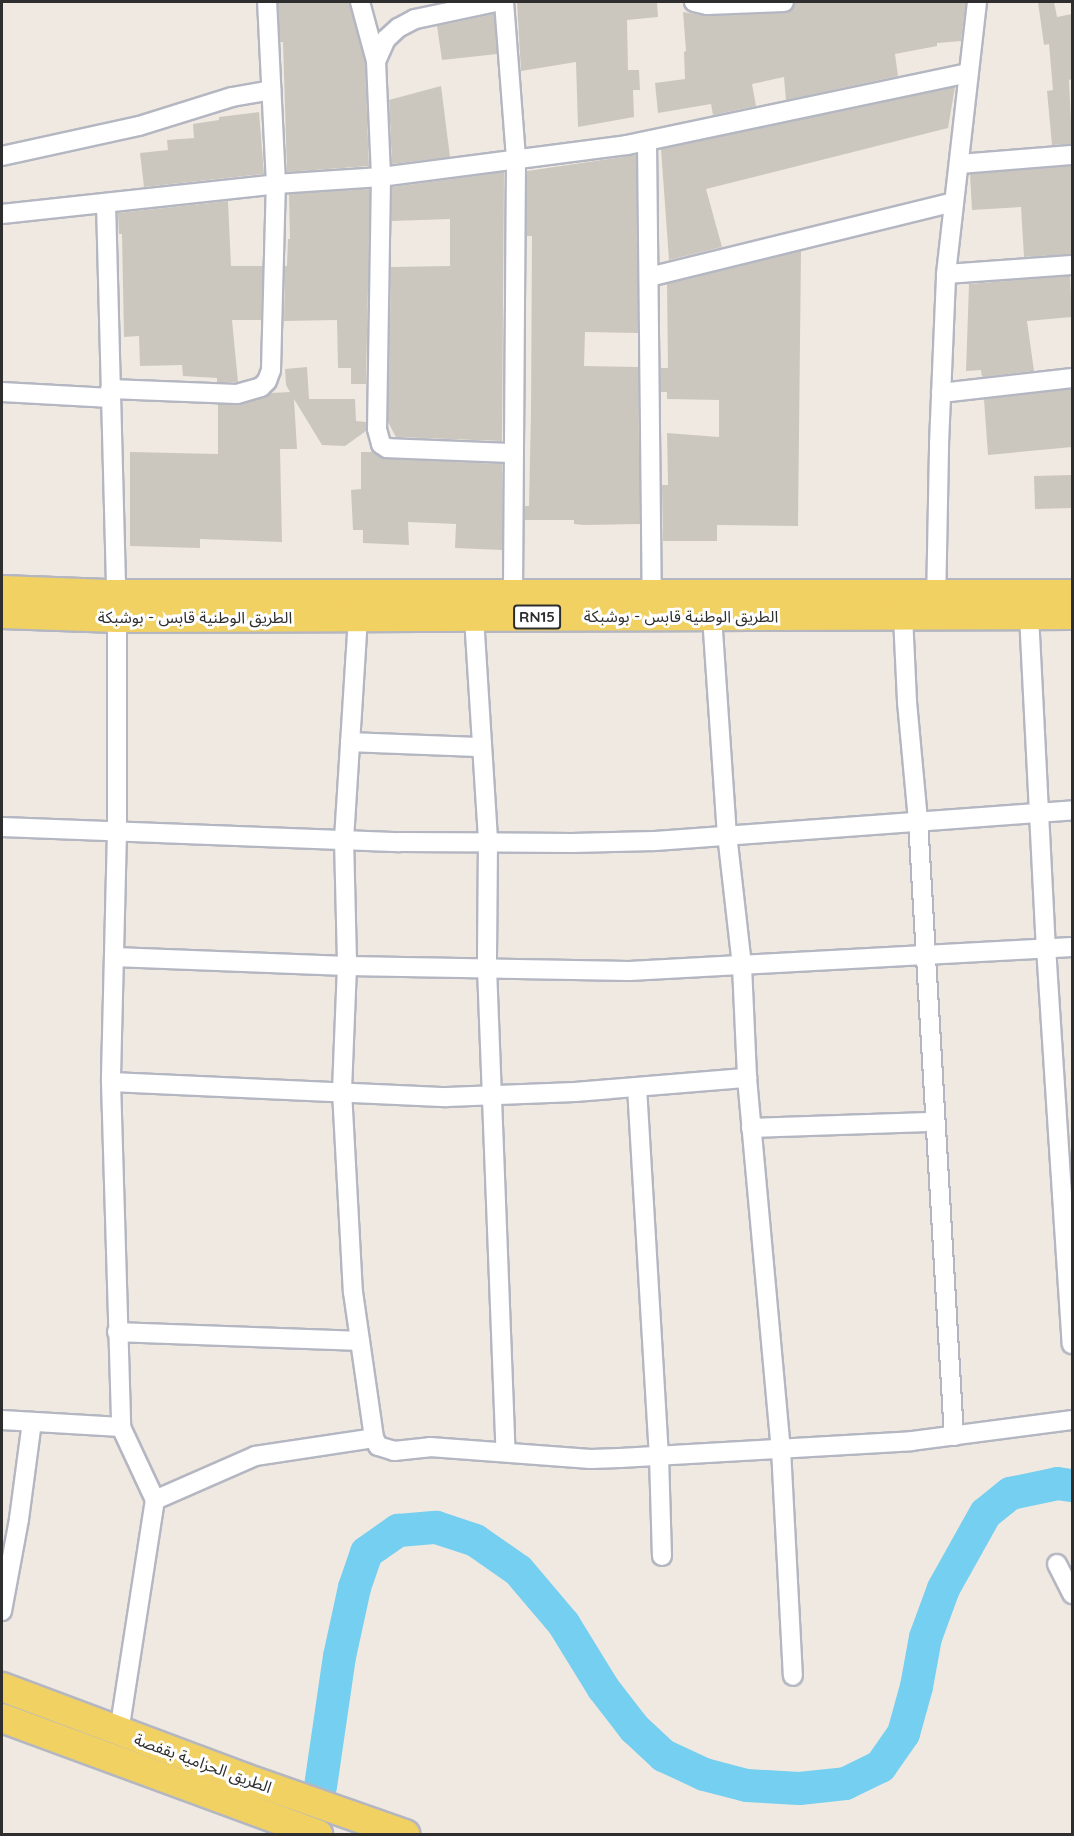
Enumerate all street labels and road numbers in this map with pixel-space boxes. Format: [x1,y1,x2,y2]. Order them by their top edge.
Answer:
road number: RN15 [513,605,561,629]
street label: الطريق الوطنية قابس - بوشبكة [584,606,778,626]
street label: الطريق الوطنية قابس - بوشبكة [98,607,292,627]
street label: الطريق الحزامية بقفصة [132,1729,274,1797]

